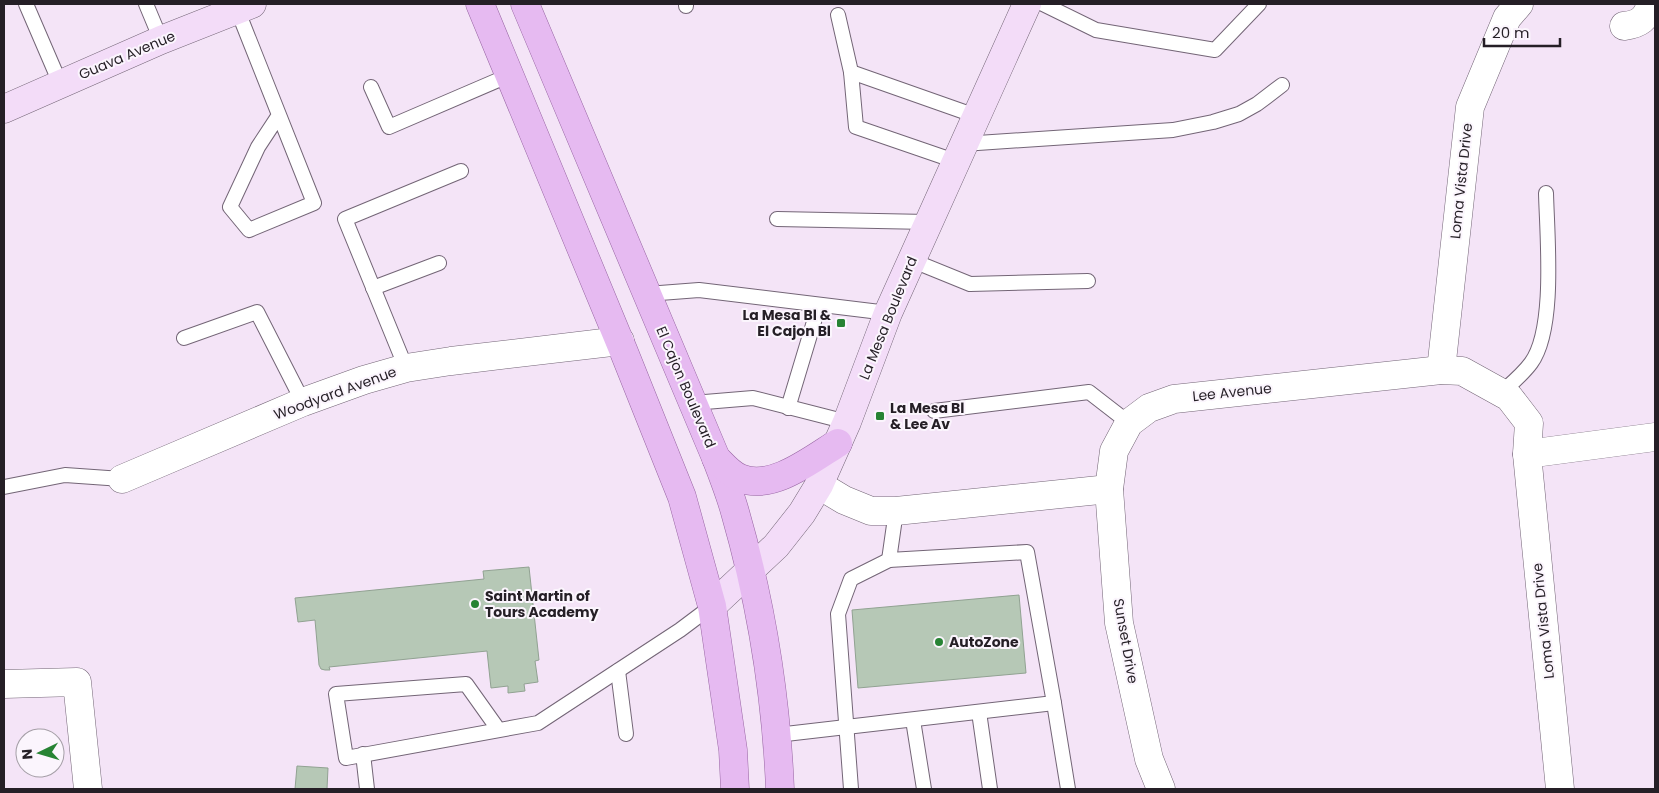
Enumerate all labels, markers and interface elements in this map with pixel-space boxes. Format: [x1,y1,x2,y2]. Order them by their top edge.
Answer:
scale bar [1484,15,1560,47]
text: 20 m [1492,22,1530,43]
street label: Guava Avenue [76,26,179,84]
street label: Loma Vista Drive [1445,122,1477,240]
street label: La Mesa Boulevard [854,253,922,383]
place label: La Mesa Bl & El Cajon Bl [743,305,832,341]
marker: La Mesa Bl & El Cajon Bl [835,317,847,329]
street label: El Cajon Boulevard [651,323,721,451]
street label: Woodyard Avenue [271,361,400,425]
street label: Lee Avenue [1191,378,1273,406]
place label: La Mesa Bl & Lee Av [890,398,964,434]
marker: La Mesa Bl & Lee Av [874,410,886,422]
street label: Loma Vista Drive [1527,562,1559,680]
place label: Saint Martin of Tours Academy [485,586,599,622]
street label: Sunset Drive [1109,597,1143,685]
marker: Saint Martin of Tours Academy [469,598,481,610]
place label: AutoZone [949,632,1019,652]
marker: AutoZone [933,636,945,648]
north arrow [15,728,65,778]
text: N [17,748,37,760]

